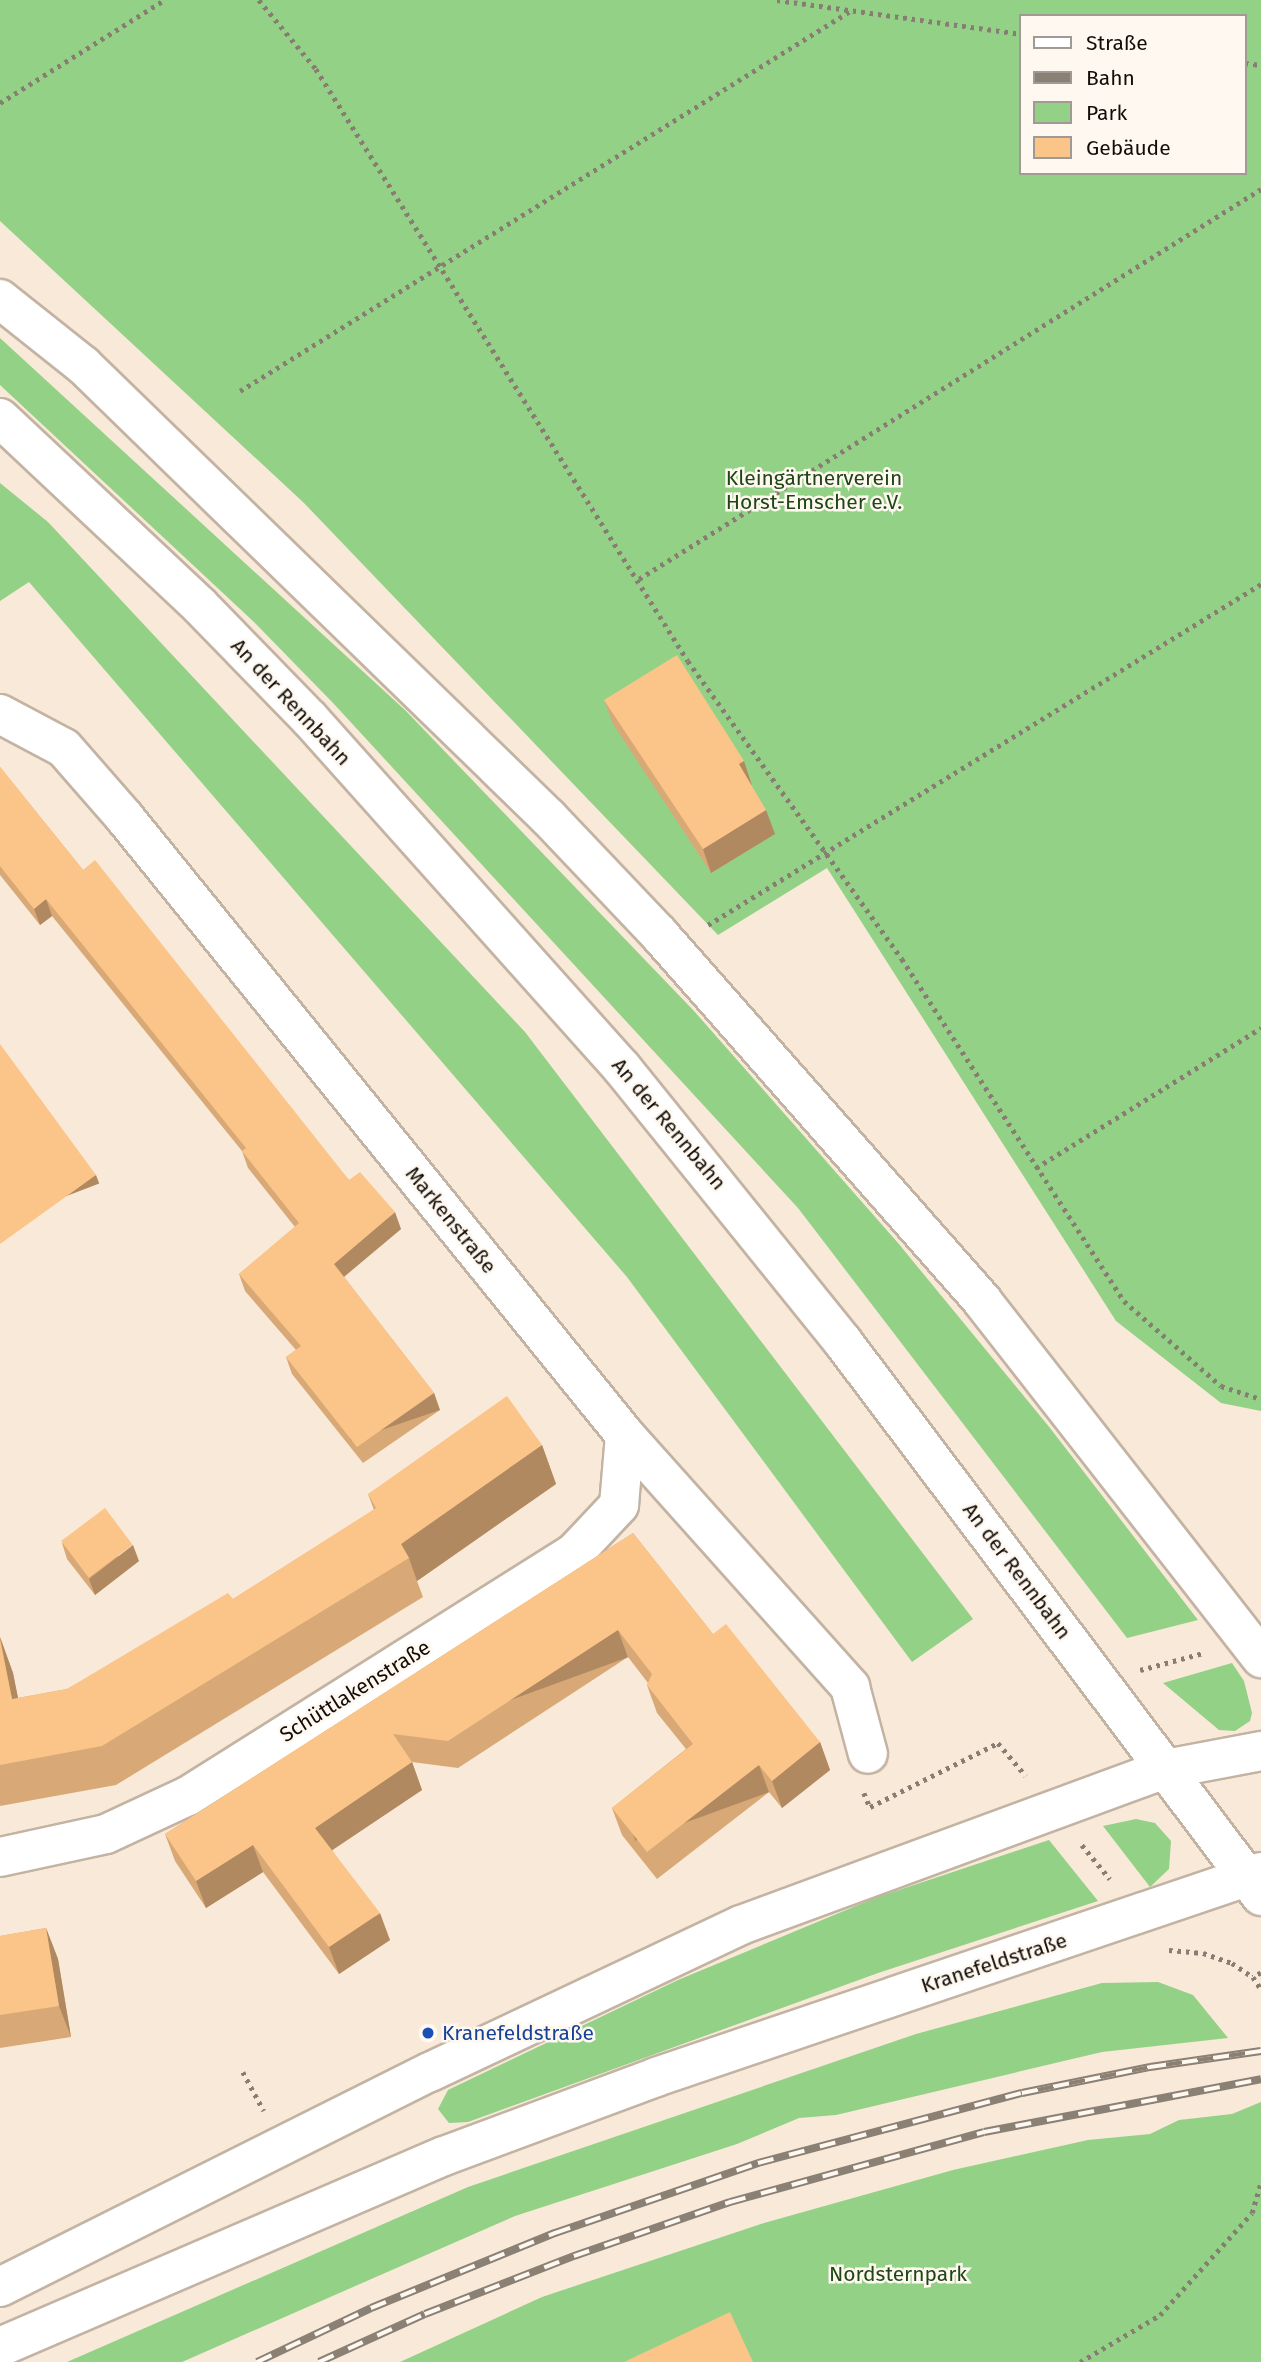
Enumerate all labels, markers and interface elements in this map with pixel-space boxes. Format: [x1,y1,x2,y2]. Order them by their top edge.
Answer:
legend [1020,14,1247,175]
text: Straße [1086,30,1148,56]
text: Bahn [1086,65,1135,91]
text: Park [1086,100,1127,126]
text: Gebäude [1086,135,1171,161]
park label: Kleingärtnerverein Horst-Emscher e.V. [726,465,902,515]
street label: An der Rennbahn [226,633,356,771]
street label: An der Rennbahn [607,1053,731,1195]
street label: Markenstraße [400,1161,502,1279]
street label: An der Rennbahn [957,1498,1077,1644]
street label: Schüttlakenstraße [275,1635,435,1747]
street label: Kranefeldstraße [918,1928,1070,1998]
place label: Kranefeldstraße [442,2020,594,2046]
marker: Kranefeldstraße [420,2025,436,2041]
park label: Nordsternpark [829,2261,967,2287]

